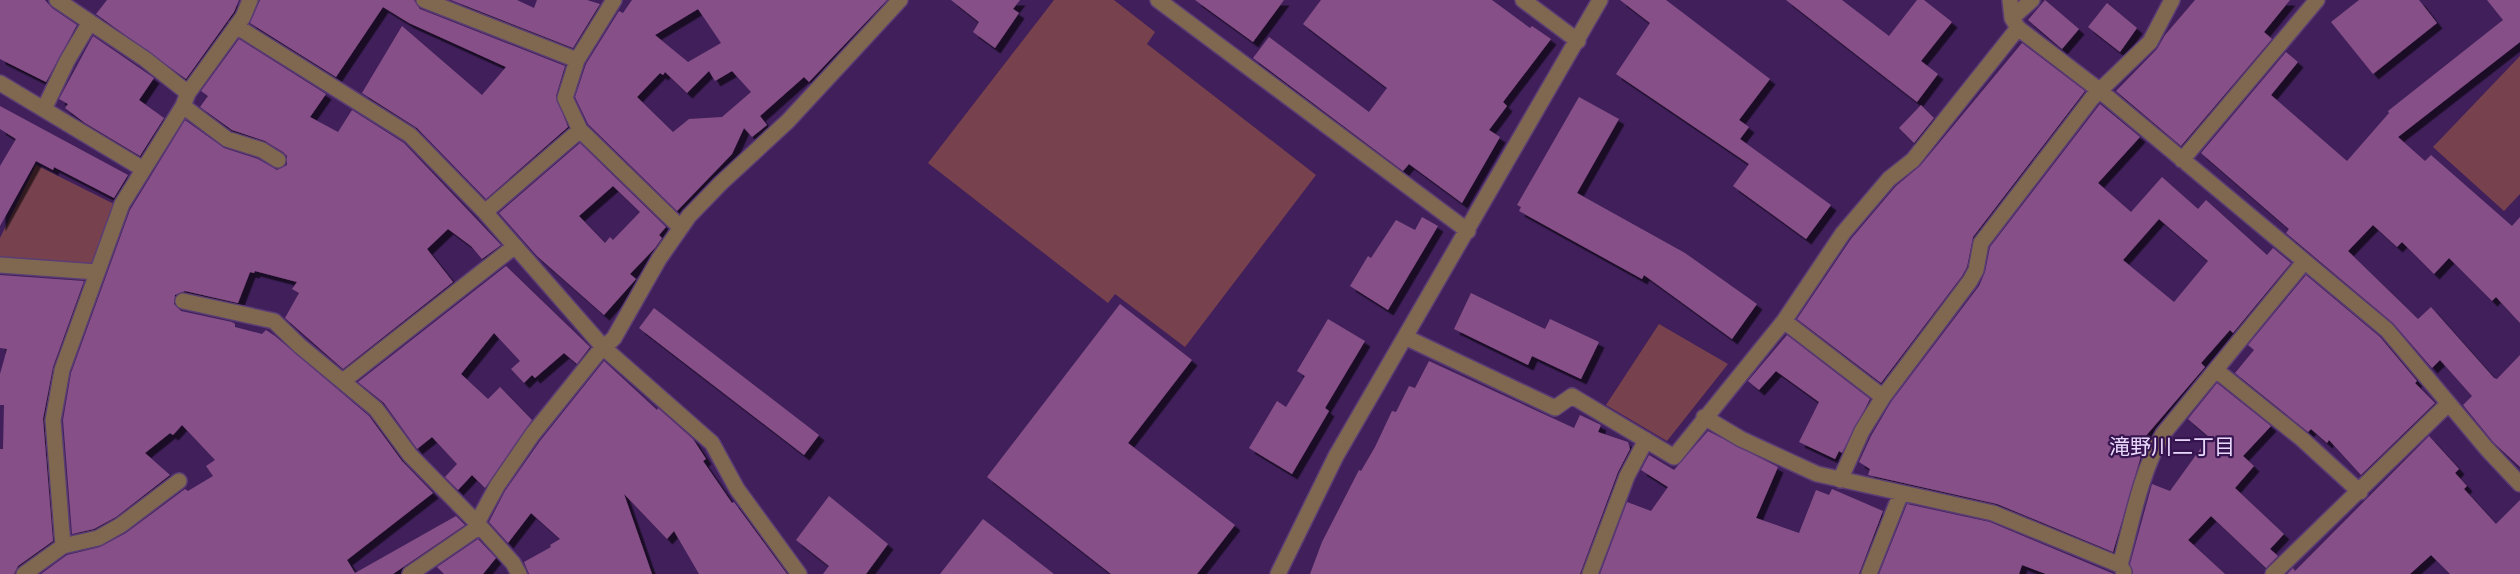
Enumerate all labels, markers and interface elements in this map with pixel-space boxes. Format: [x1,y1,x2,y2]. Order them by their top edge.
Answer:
district label: 滝野川二丁目 [2109,434,2235,458]

